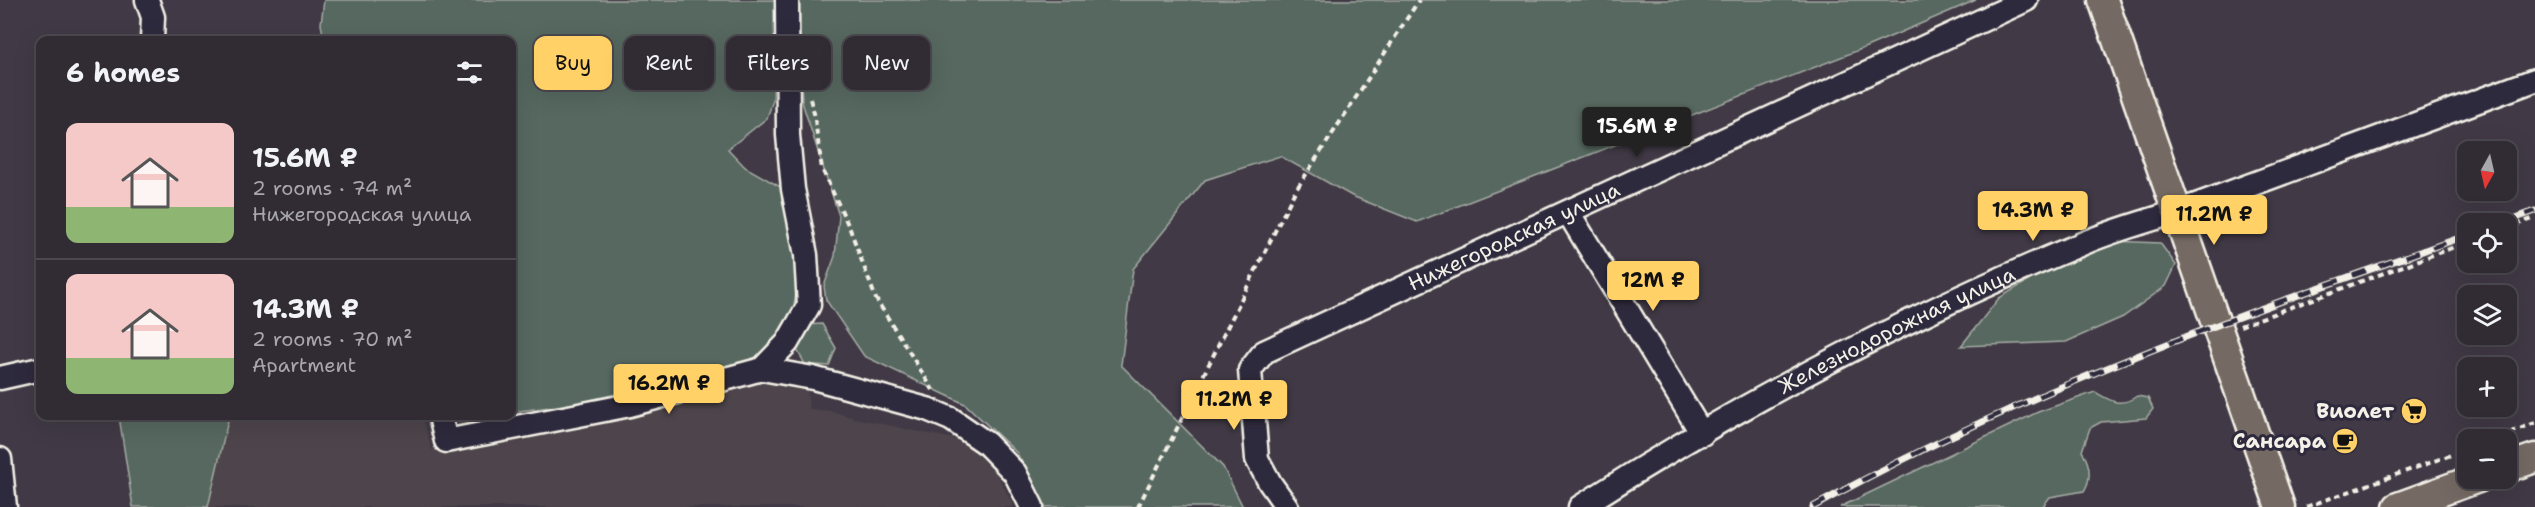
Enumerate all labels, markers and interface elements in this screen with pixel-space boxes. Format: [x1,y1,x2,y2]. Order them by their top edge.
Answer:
chip: Buy [534,36,612,90]
chip: Rent [624,36,714,90]
chip: Filters [726,36,831,90]
chip: New [843,36,930,90]
text: 6 homes [66,55,180,90]
icon: filters [453,56,486,89]
pin: 15.6M ₽ [1582,107,1692,158]
text: 15.6M ₽ [1596,113,1678,139]
text: 15.6M ₽ [252,140,358,175]
north arrow [2457,141,2517,201]
map controls [2457,141,2517,489]
icon: home [114,147,186,219]
text: 2 rooms · 74 m² [252,175,412,201]
street label: Нижегородская улица [1403,176,1624,298]
pin: 14.3M ₽ [1978,191,2088,242]
pin: 11.2M ₽ [2159,195,2269,246]
text: 14.3M ₽ [1992,197,2074,223]
text: Нижегородская улица [252,201,471,227]
text: 11.2M ₽ [2175,201,2253,227]
button: locate [2457,213,2517,273]
street label: Железнодорожная улица [1773,260,2020,401]
pin: 12M ₽ [1611,261,1695,312]
text: 12M ₽ [1621,267,1685,293]
button: layers [2457,285,2517,345]
text: 14.3M ₽ [252,291,359,326]
icon: home [114,298,186,370]
text: 2 rooms · 70 m² [252,326,413,352]
text: Apartment [252,352,356,378]
button: + [2457,357,2517,417]
pin: 16.2M ₽ [614,364,724,415]
text: 16.2M ₽ [627,370,711,396]
pin: 11.2M ₽ [1179,380,1289,431]
text: 11.2M ₽ [1195,386,1273,412]
supermarket icon: Виолет [2399,396,2429,426]
place label: Виолет [2316,397,2394,425]
cafe icon: Сансара [2330,426,2360,456]
place label: Сансара [2233,427,2327,455]
button: − [2457,429,2517,489]

